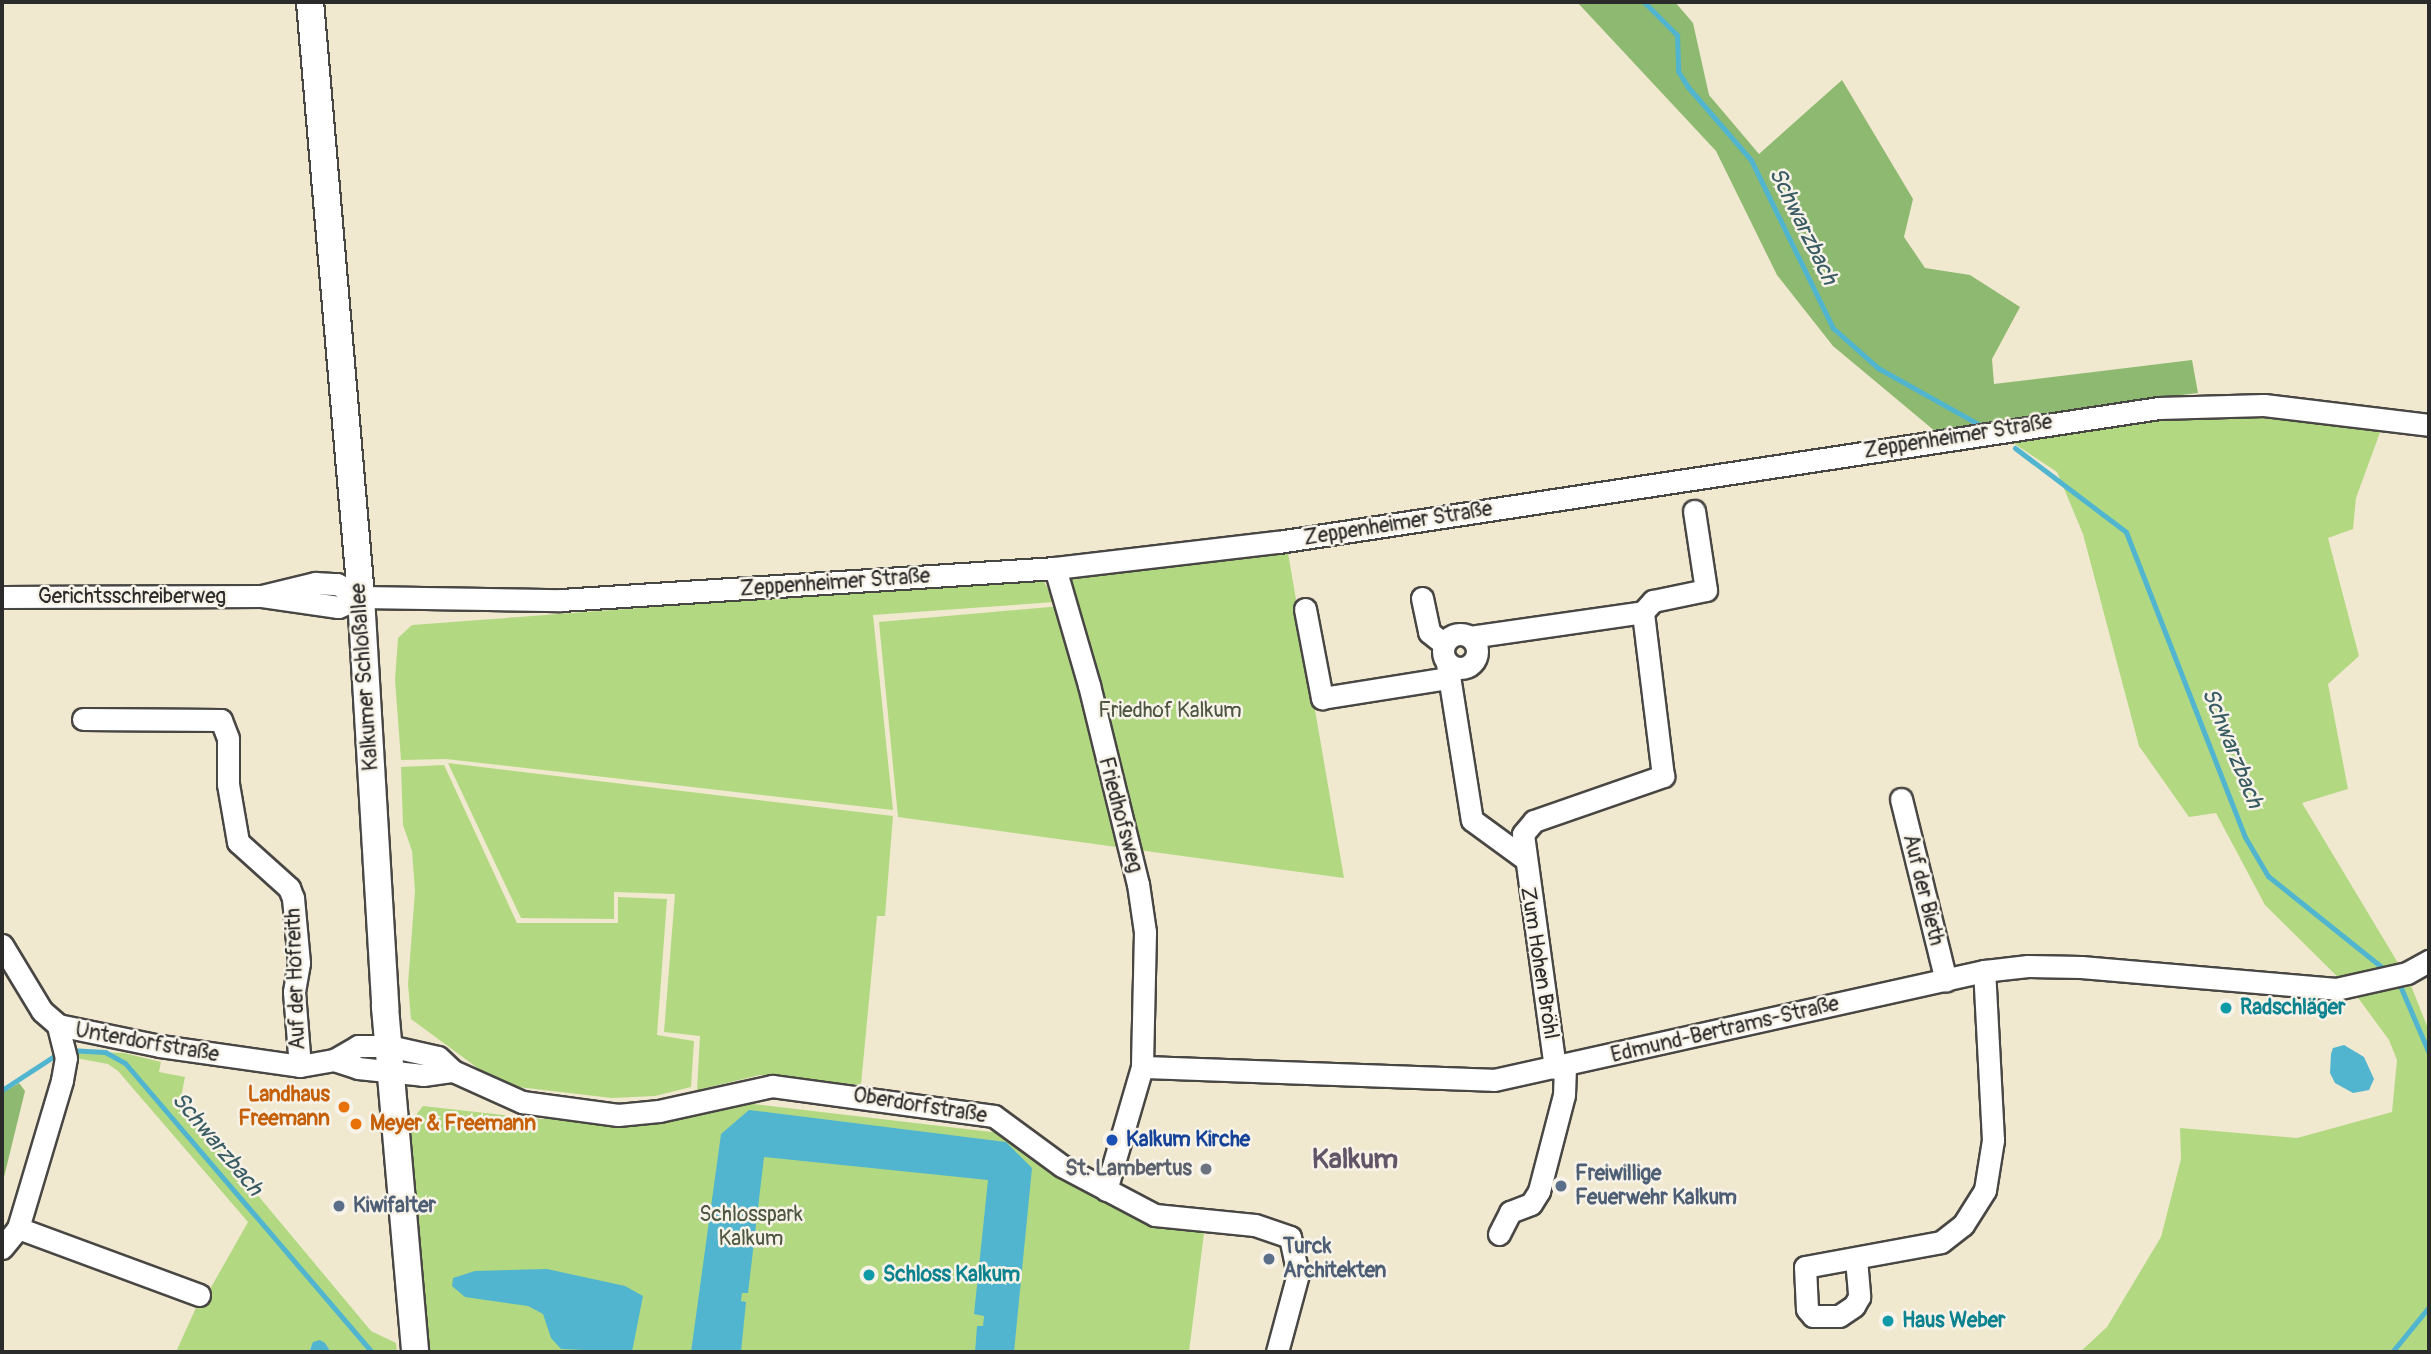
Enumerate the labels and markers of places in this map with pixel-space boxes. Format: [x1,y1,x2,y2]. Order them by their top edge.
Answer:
place label: Radschläger [2240,995,2346,1021]
marker: Radschläger [2218,1000,2234,1016]
place label: Landhaus Freemann [238,1082,330,1132]
marker: Landhaus Freemann [336,1099,352,1115]
place label: Meyer & Freemann [370,1111,536,1137]
marker: Meyer & Freemann [348,1116,364,1132]
place label: Kalkum Kirche [1126,1127,1250,1153]
marker: Kalkum Kirche [1104,1132,1120,1148]
place label: St. Lambertus [1065,1156,1192,1182]
marker: St. Lambertus [1198,1161,1214,1177]
place label: Freiwillige Feuerwehr Kalkum [1575,1161,1737,1211]
marker: Freiwillige Feuerwehr Kalkum [1553,1178,1569,1194]
place label: Kiwifalter [353,1193,436,1219]
marker: Kiwifalter [331,1198,347,1214]
place label: Turck Architekten [1283,1234,1386,1284]
marker: Turck Architekten [1261,1251,1277,1267]
place label: Schloss Kalkum [883,1262,1020,1288]
marker: Schloss Kalkum [861,1267,877,1283]
place label: Haus Weber [1902,1308,2006,1334]
marker: Haus Weber [1880,1313,1896,1329]

